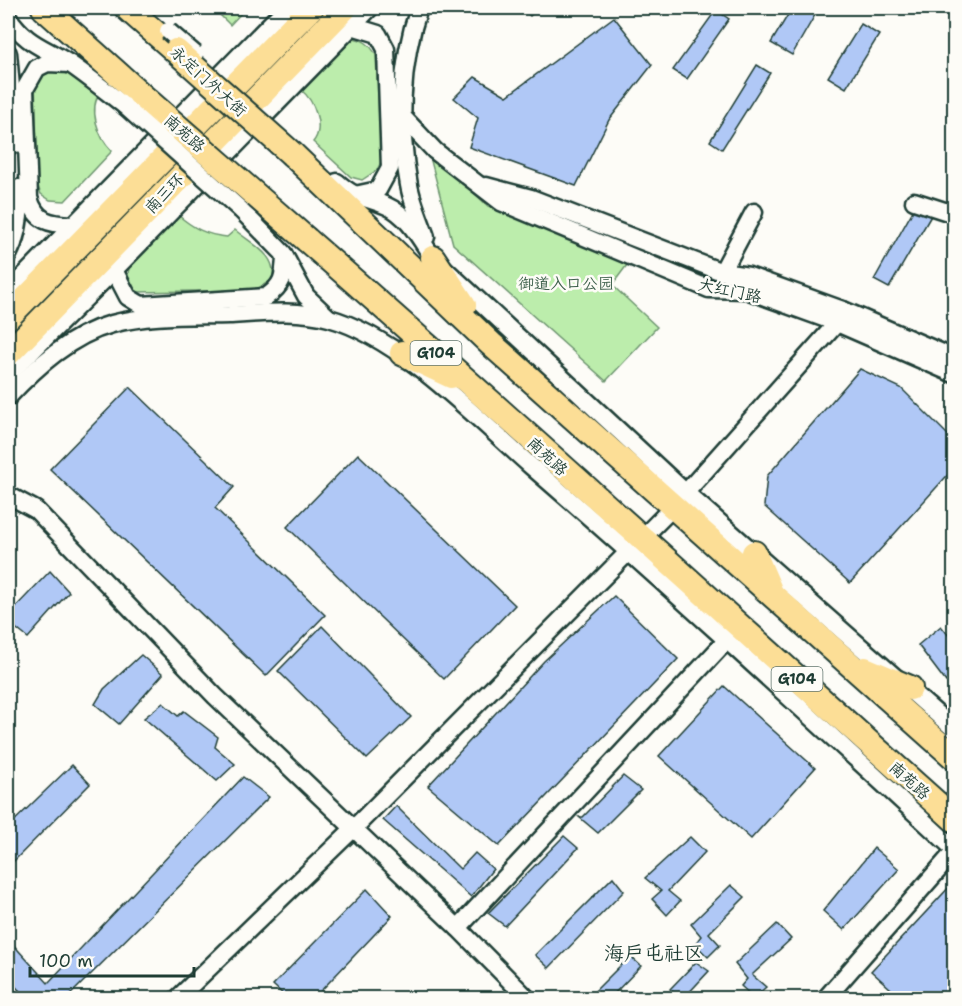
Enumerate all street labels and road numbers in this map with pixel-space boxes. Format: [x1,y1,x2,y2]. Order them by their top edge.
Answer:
street label: 永定门外大街 [166,41,251,121]
street label: 南苑路 [160,110,210,157]
street label: 南三环 [140,169,189,218]
street label: 大红门路 [696,274,763,307]
road number: G104 [410,341,462,365]
street label: 南苑路 [523,432,572,480]
road number: G104 [772,667,822,691]
street label: 南苑路 [885,757,935,804]

